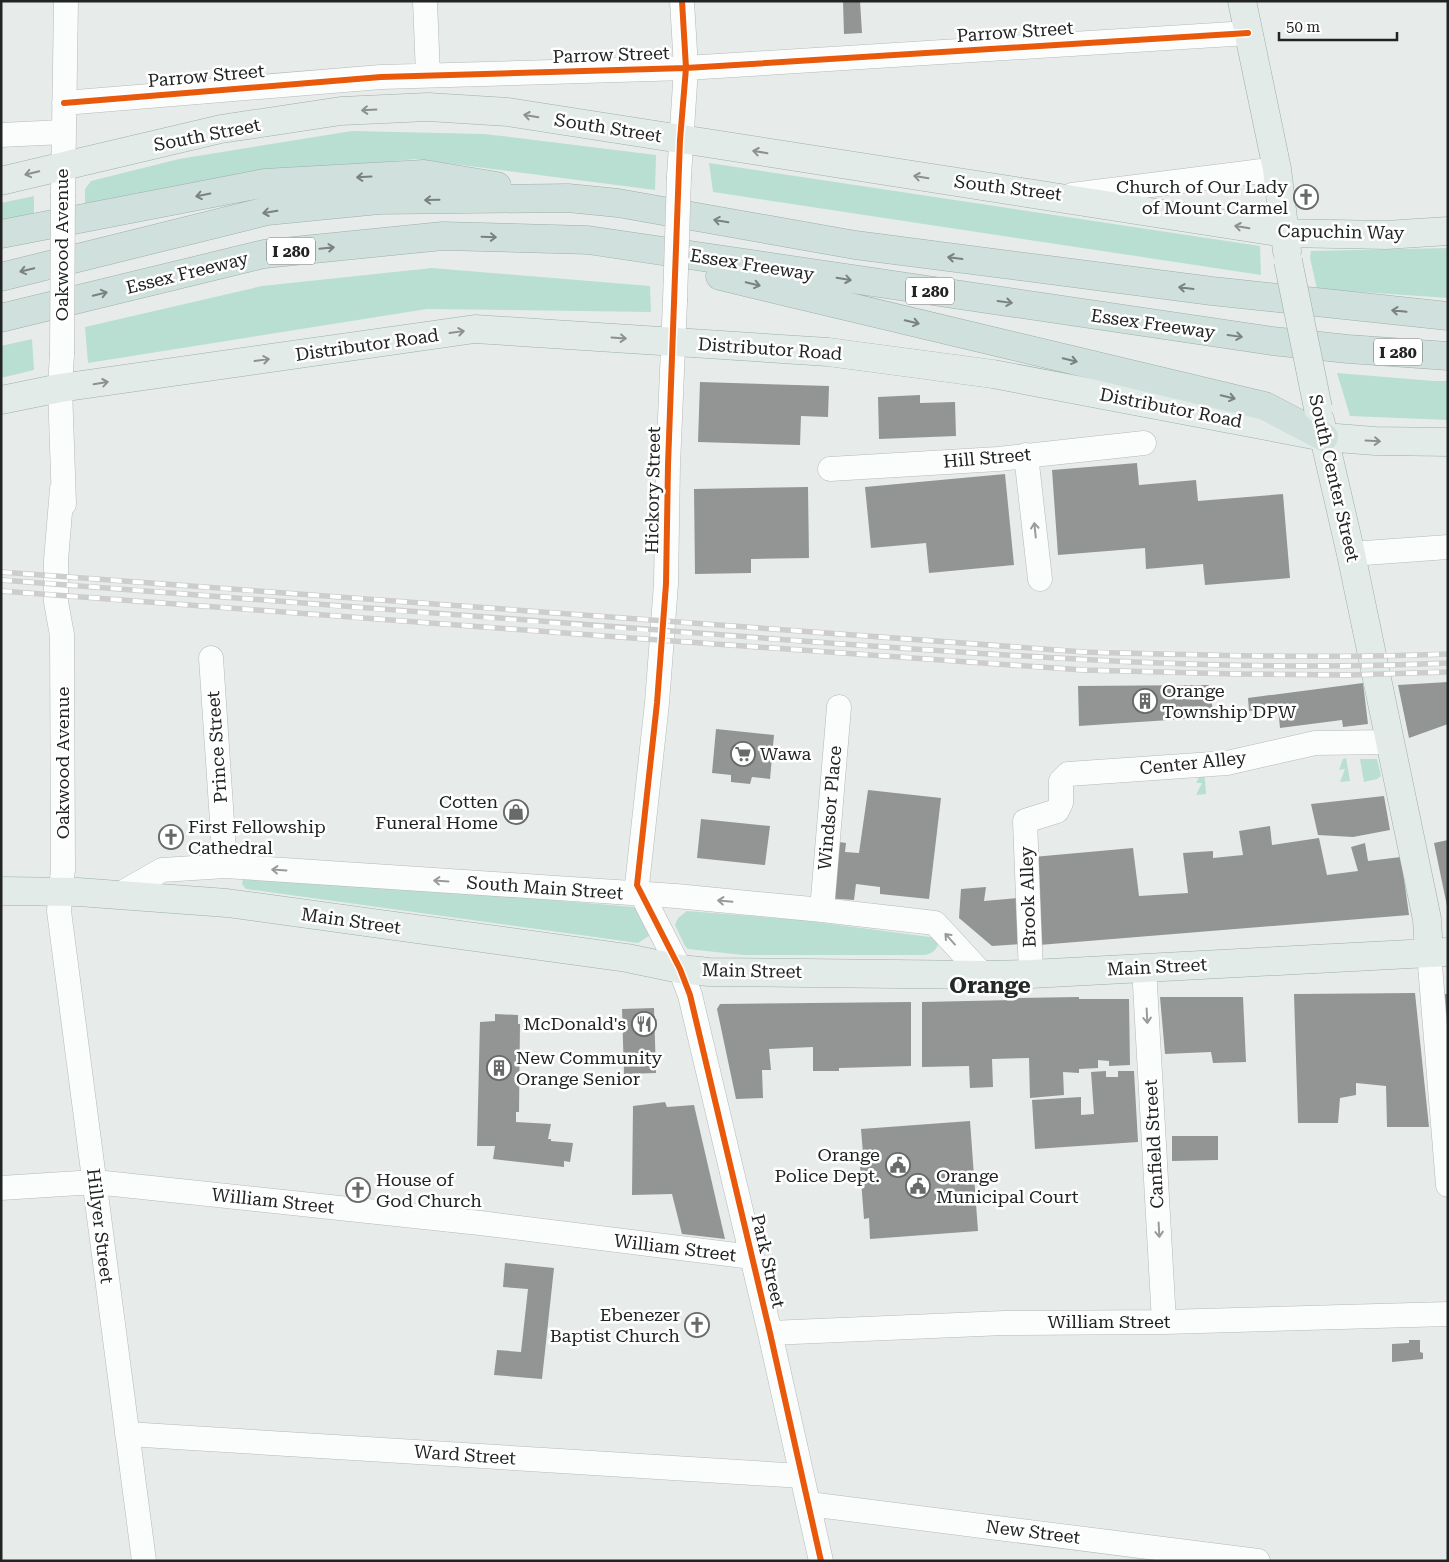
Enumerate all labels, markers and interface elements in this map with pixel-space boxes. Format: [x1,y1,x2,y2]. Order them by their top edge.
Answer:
scale bar [1279,10,1396,42]
street label: Parrow Street [956,17,1074,46]
text: 50 m [1286,18,1321,36]
street label: Parrow Street [552,42,670,67]
street label: Parrow Street [147,60,266,91]
one-way arrow [361,105,378,115]
street label: South Street [553,109,663,146]
one-way arrow [523,111,539,121]
street label: South Street [152,114,262,155]
one-way arrow [753,147,769,157]
one-way arrow [24,169,40,179]
street label: Oakwood Avenue [51,169,72,321]
street label: South Street [953,170,1063,205]
one-way arrow [913,171,929,181]
one-way arrow [356,173,372,182]
place label: Church of Our Lady of Mount Carmel [1116,176,1288,218]
church icon: Church of Our Lady of Mount Carmel [1293,184,1319,210]
one-way arrow [195,191,211,200]
one-way arrow [424,195,440,204]
one-way arrow [262,207,278,217]
one-way arrow [713,216,729,226]
street label: Capuchin Way [1277,220,1405,243]
one-way arrow [1235,221,1251,231]
one-way arrow [481,233,497,242]
road number: I 280 [267,238,315,264]
one-way arrow [319,243,335,253]
street label: Essex Freeway [689,244,816,285]
street label: Essex Freeway [124,247,251,298]
one-way arrow [947,253,963,263]
one-way arrow [19,266,35,275]
one-way arrow [836,274,852,284]
road number: I 280 [906,278,954,304]
one-way arrow [745,280,761,289]
one-way arrow [1178,283,1194,293]
one-way arrow [91,289,107,298]
one-way arrow [996,298,1012,308]
street label: Essex Freeway [1090,304,1217,343]
one-way arrow [1392,306,1408,316]
one-way arrow [903,318,919,327]
street label: Distributor Road [294,324,441,365]
one-way arrow [449,326,465,336]
one-way arrow [1226,331,1242,341]
street label: Distributor Road [697,333,843,364]
one-way arrow [611,334,627,343]
road number: I 280 [1374,338,1422,366]
one-way arrow [253,354,269,364]
one-way arrow [1061,356,1077,365]
one-way arrow [93,378,109,388]
street label: Distributor Road [1098,383,1245,432]
street label: South Center Street [1305,392,1364,564]
one-way arrow [1219,393,1235,402]
street label: Hickory Street [641,426,664,554]
one-way arrow [1365,436,1381,445]
street label: Hill Street [942,443,1032,472]
one-way arrow [1030,523,1040,539]
place label: Orange Township DPW [1162,680,1297,722]
street label: Oakwood Avenue [52,687,73,839]
building icon: Orange Township DPW [1132,688,1158,714]
street label: Prince Street [202,690,231,804]
supermarket icon: Wawa [730,741,756,767]
place label: Wawa [760,743,812,764]
street label: Windsor Place [814,745,845,871]
street label: Center Alley [1139,746,1248,779]
place label: Cotten Funeral Home [375,791,498,833]
shop icon: Cotten Funeral Home [503,799,529,825]
place label: First Fellowship Cathedral [188,816,326,858]
church icon: First Fellowship Cathedral [158,824,184,850]
street label: Brook Alley [1015,846,1040,948]
one-way arrow [271,865,287,874]
street label: South Main Street [466,872,624,903]
one-way arrow [433,876,449,885]
one-way arrow [718,896,734,905]
street label: Main Street [300,903,402,938]
one-way arrow [944,932,956,945]
street label: Main Street [1106,953,1208,980]
street label: Main Street [702,959,803,982]
district label: Orange [949,973,1031,998]
one-way arrow [1142,1007,1151,1023]
restaurant icon: McDonald's [631,1011,657,1037]
place label: McDonald's [523,1013,626,1034]
place label: New Community Orange Senior [516,1047,663,1089]
building icon: New Community Orange Senior [486,1055,512,1081]
street label: Canfield Street [1140,1079,1167,1209]
place label: Orange Police Dept. [775,1144,880,1186]
public building icon: Orange Police Dept. [885,1152,911,1178]
place label: Orange Municipal Court [936,1165,1079,1207]
street label: Hillyer Street [83,1167,118,1285]
place label: House of God Church [376,1169,482,1211]
public building icon: Orange Municipal Court [905,1173,931,1199]
church icon: House of God Church [345,1177,371,1203]
street label: William Street [211,1184,336,1217]
street label: Park Street [747,1212,790,1310]
one-way arrow [1155,1222,1164,1238]
street label: William Street [613,1230,738,1265]
place label: Ebenezer Baptist Church [550,1304,680,1346]
street label: William Street [1047,1311,1171,1332]
church icon: Ebenezer Baptist Church [684,1312,710,1338]
street label: Ward Street [413,1440,517,1469]
street label: New Street [985,1515,1082,1548]

